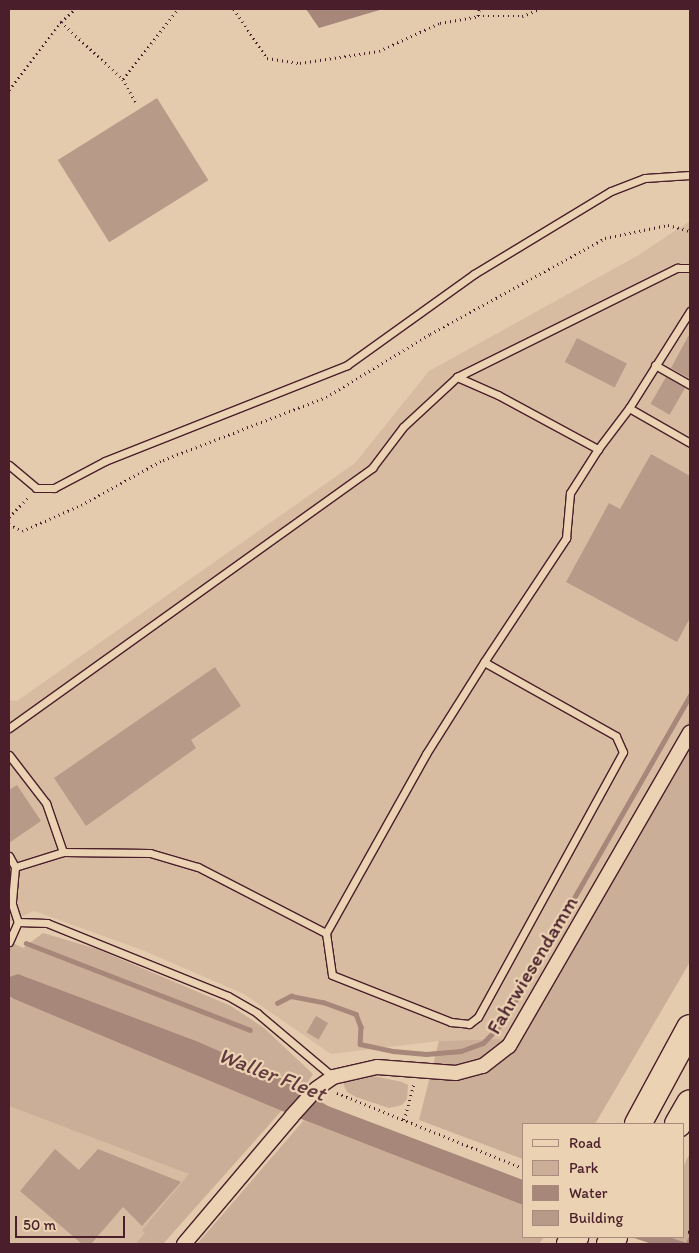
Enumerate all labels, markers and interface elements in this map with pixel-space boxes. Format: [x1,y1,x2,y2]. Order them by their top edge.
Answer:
street label: Fahrwiesendamm [481,891,583,1039]
water label: Waller Fleet [215,1041,329,1107]
legend [522,1123,684,1238]
text: Road [569,1134,601,1152]
text: Park [569,1159,599,1177]
text: Water [569,1184,607,1202]
scale bar [18,1206,128,1238]
text: Building [569,1209,623,1227]
text: 50 m [23,1216,56,1234]

